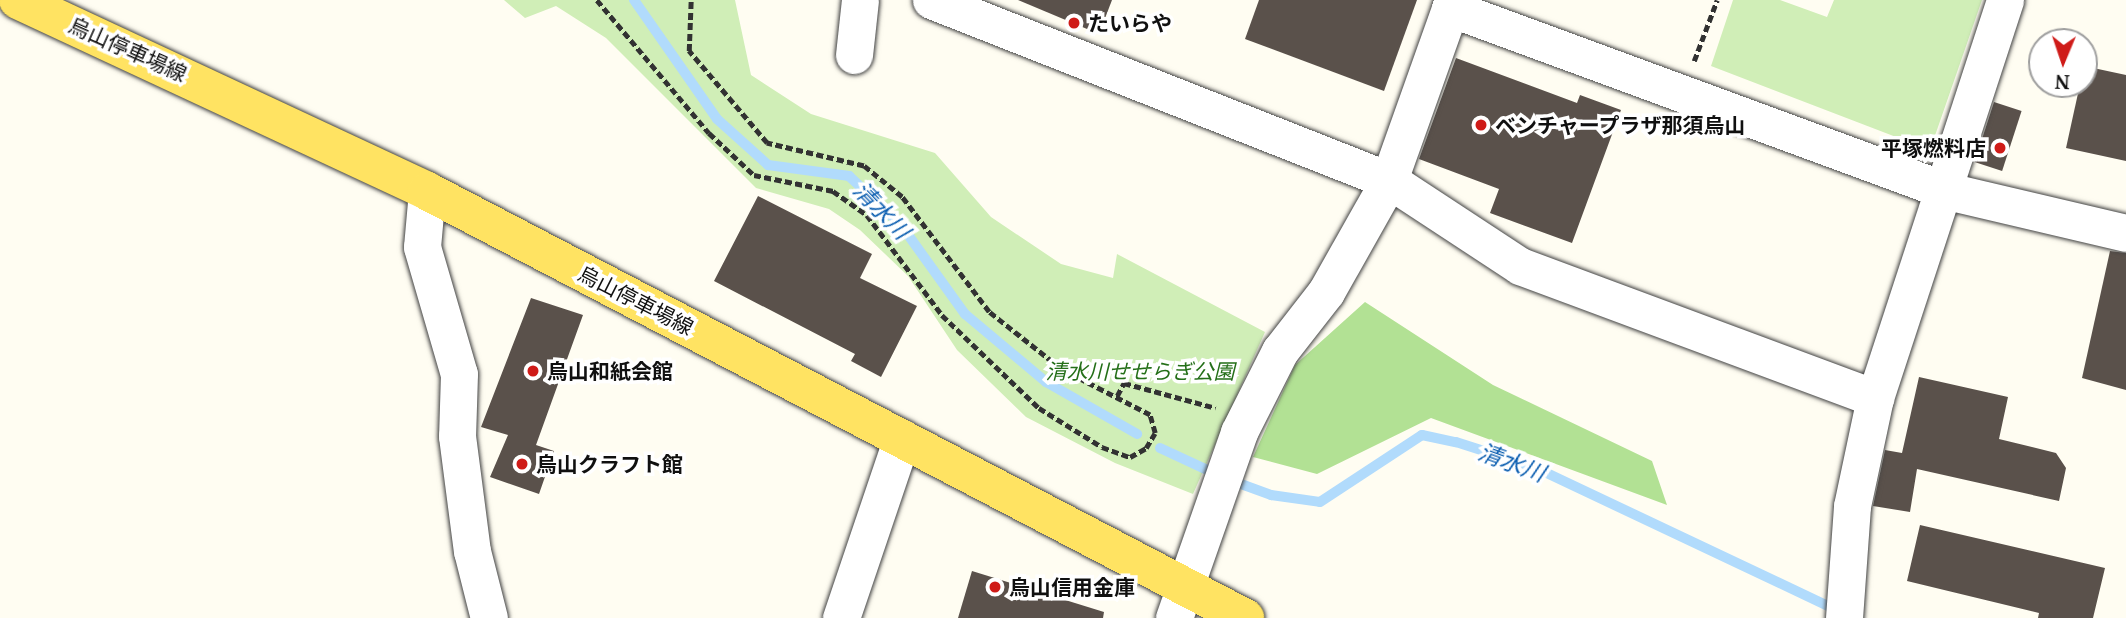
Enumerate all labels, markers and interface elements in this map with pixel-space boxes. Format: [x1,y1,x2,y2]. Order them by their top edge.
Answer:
place label: たいらや [1088,10,1172,36]
street label: 烏山停車場線 [65,12,191,86]
marker: たいらや [1066,15,1082,31]
north arrow [2028,28,2098,98]
text: N [2054,69,2070,95]
place label: ベンチャープラザ那須烏山 [1495,112,1747,138]
marker: ベンチャープラザ那須烏山 [1473,117,1489,133]
place label: 平塚燃料店 [1881,135,1986,161]
marker: 平塚燃料店 [1992,140,2008,156]
water label: 清水川 [848,176,916,244]
street label: 烏山停車場線 [574,260,698,340]
place label: 烏山和紙会館 [547,358,673,384]
park label: 清水川せせらぎ公園 [1046,358,1234,384]
marker: 烏山和紙会館 [525,363,541,379]
water label: 清水川 [1475,437,1549,487]
place label: 烏山クラフト館 [536,451,683,477]
marker: 烏山クラフト館 [514,456,530,472]
place label: 烏山信用金庫 [1009,574,1135,600]
marker: 烏山信用金庫 [987,579,1003,595]

